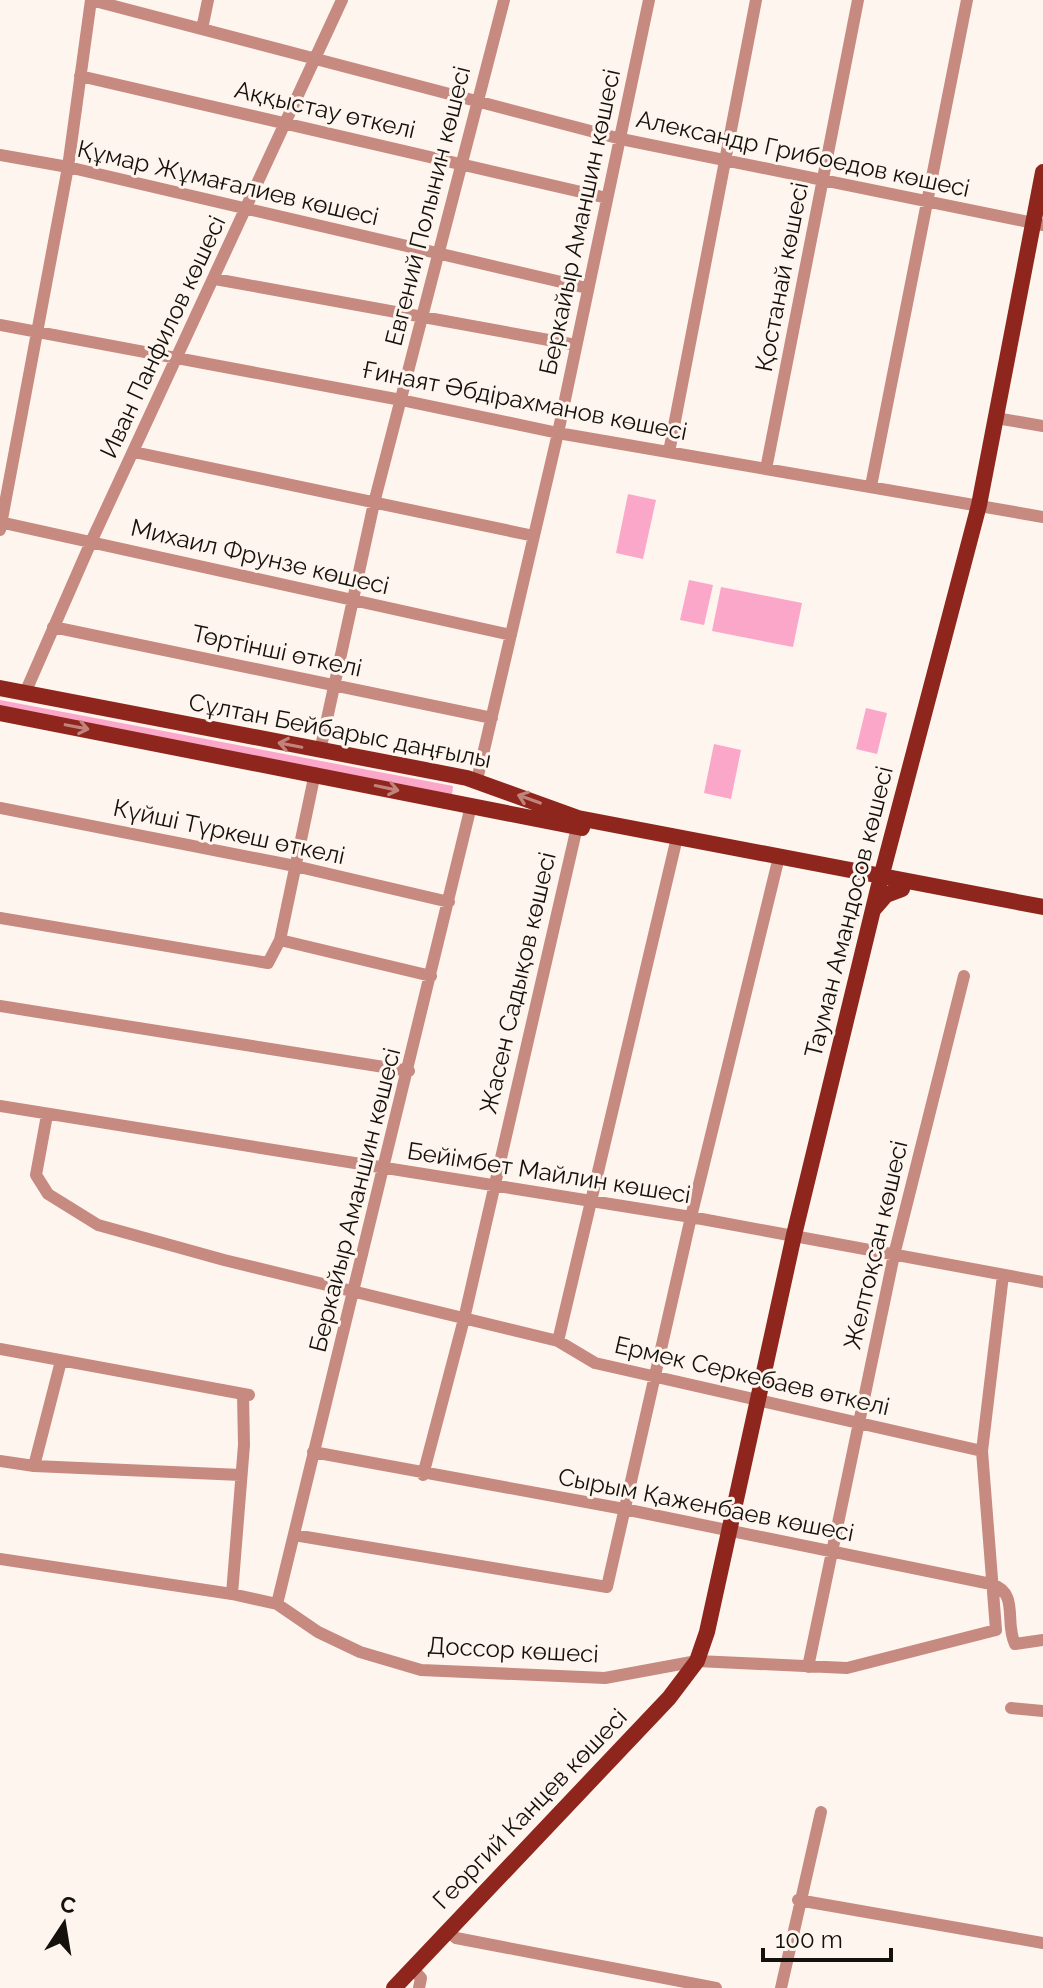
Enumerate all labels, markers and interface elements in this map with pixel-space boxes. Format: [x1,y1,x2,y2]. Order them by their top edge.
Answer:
street label: Евгений Полынин көшесі [379,63,476,349]
street label: Беркайыр Аманшин көшесі [533,66,626,378]
street label: Аққыстау өткелі [232,75,418,144]
street label: Александр Грибоедов көшесі [634,104,973,203]
street label: Құмар Жұмағалиев көшесі [75,134,381,231]
street label: Қостанай көшесі [749,180,814,374]
street label: Иван Панфилов көшесі [94,211,232,463]
street label: Ғинаят Әбдірахманов көшесі [360,355,690,446]
street label: Михаил Фрунзе көшесі [128,513,392,600]
street label: Төртінші өткелі [190,618,365,683]
street label: Сұлтан Бейбарыс даңғылы [186,687,494,774]
one-way arrow [63,721,89,736]
one-way arrow [278,736,303,751]
street label: Тауман Амандосов көшесі [798,763,899,1061]
one-way arrow [373,781,399,796]
one-way arrow [517,791,542,806]
street label: Күйші Түркеш өткелі [111,793,348,870]
street label: Жасен Садықов көшесі [473,849,562,1117]
street label: Беркайыр Аманшин көшесі [303,1045,406,1355]
street label: Бейімбет Майлин көшесі [405,1136,693,1209]
street label: Желтоқсан көшесі [837,1138,914,1352]
street label: Ермек Серкебаев өткелі [612,1330,892,1421]
street label: Сырым Қаженбаев көшесі [556,1462,856,1547]
street label: Доссор көшесі [427,1631,599,1668]
street label: Георгий Канцев көшесі [427,1703,633,1915]
north arrow [24,1884,104,1964]
text: С [58,1890,78,1919]
scale bar [763,1912,891,1962]
text: 100 m [775,1925,843,1954]

